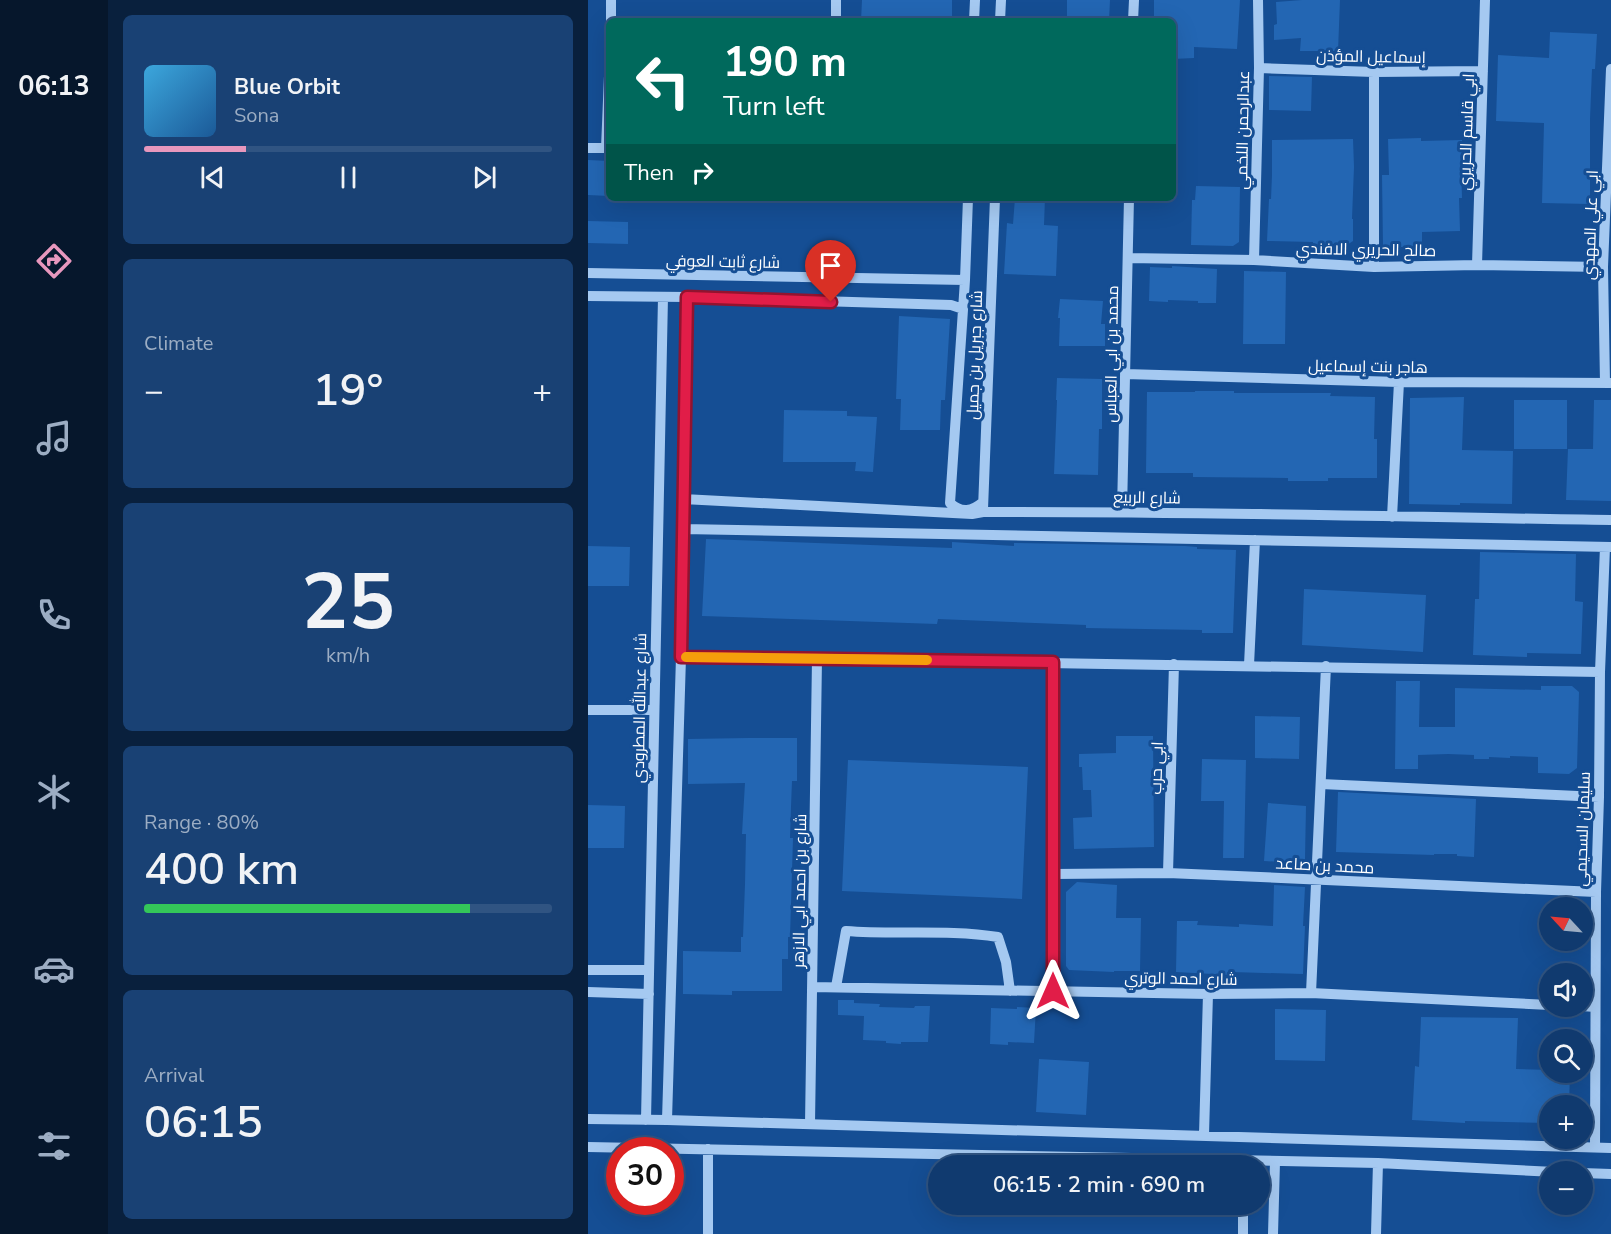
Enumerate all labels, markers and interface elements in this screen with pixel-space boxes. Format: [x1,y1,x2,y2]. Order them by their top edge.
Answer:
text: 190 m [723,34,847,91]
icon: left [624,42,702,120]
street label: إسماعيل المؤذن [1316,45,1426,69]
text: 06:13 [18,68,90,105]
street label: عبدالرحمن اللخمي [1231,70,1257,190]
text: Blue Orbit [234,72,340,102]
street label: ابي قاسم الحريري [1454,73,1482,191]
text: Turn left [723,88,824,125]
text: Sona [234,102,279,129]
icon: right [686,156,719,189]
text: Then [624,158,674,188]
icon: previous [196,161,229,194]
icon: pause [332,161,365,194]
icon: next [468,161,501,194]
street label: ابي علي المهدي [1578,170,1606,281]
street label: صالح الحريري الافندي [1296,238,1436,264]
icon: directions [33,240,75,282]
pin [805,240,856,302]
icon: arrive [814,249,847,282]
street label: شارع ثابت العوفي [666,250,780,276]
street label: محمد بن ابي العباس [1100,285,1126,423]
street label: شارع جبريل بن جميل [962,290,988,420]
text: Climate [144,330,213,357]
street label: هاجر بنت إسماعيل [1308,355,1428,379]
text: 19° [313,360,383,421]
text: − [144,369,164,414]
text: + [532,369,552,414]
icon: music [33,417,75,459]
street label: شارع الربيع [1113,486,1181,510]
text: 25 [301,549,395,656]
icon: phone [33,594,75,636]
street label: شارع عبدالله المطرودي [628,633,654,783]
text: km/h [326,642,370,669]
street label: ابي حرب [1145,741,1171,795]
icon: climate [33,771,75,813]
street label: سليمان السحيمي [1570,771,1598,887]
text: Range · 80% [144,809,259,836]
street label: شارع بن احمد ابي الازهر [788,814,814,969]
text: 400 km [144,839,299,900]
street label: محمد بن صاعد [1275,852,1375,880]
north arrow [1539,897,1593,951]
map controls [1539,897,1593,1215]
icon: car [33,948,75,990]
position arrow [1021,959,1085,1023]
button: sound [1539,963,1593,1017]
street label: شارع احمد الوتري [1124,967,1238,993]
button: search [1539,1029,1593,1083]
text: Arrival [144,1062,204,1089]
text: 06:15 [144,1092,263,1153]
button: + [1539,1095,1593,1149]
icon: filters [33,1125,75,1167]
speed limit sign: 30 [606,1137,684,1215]
button: − [1539,1161,1593,1215]
text: 06:15 · 2 min · 690 m [993,1170,1205,1200]

